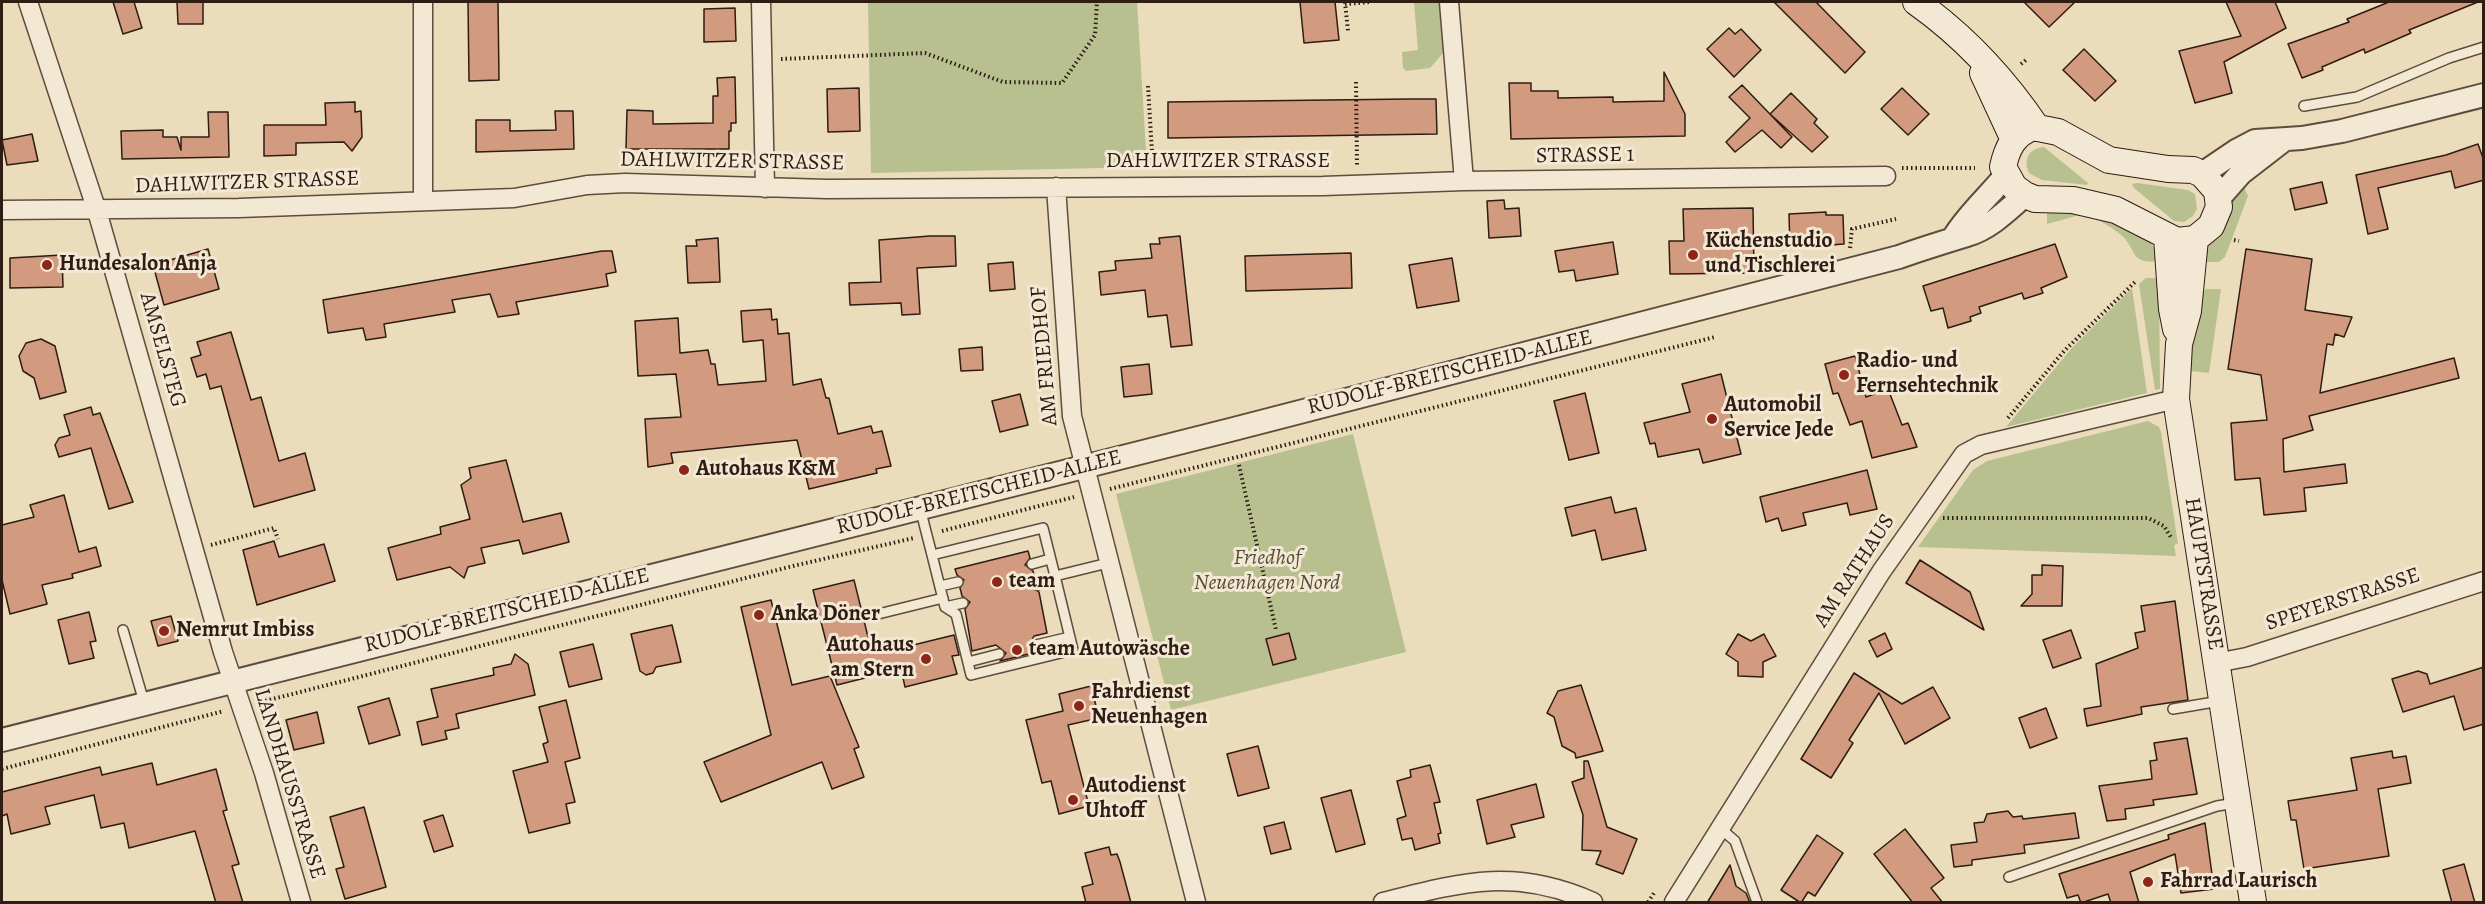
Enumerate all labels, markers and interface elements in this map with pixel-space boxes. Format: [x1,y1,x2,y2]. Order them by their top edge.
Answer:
street label: STRASSE 1 [1536,142,1634,170]
street label: DAHLWITZER STRASSE [620,147,844,177]
street label: DAHLWITZER STRASSE [1106,149,1330,175]
street label: DAHLWITZER STRASSE [134,166,360,200]
place label: Küchenstudio und Tischlerei [1705,229,1835,280]
marker: Küchenstudio und Tischlerei [1686,248,1700,262]
place label: Hundesalon Anja [59,252,217,278]
marker: Hundesalon Anja [40,258,54,272]
street label: AM FRIEDHOF [1026,285,1064,427]
street label: AMSELSTEG [133,290,191,410]
street label: RUDOLF-BREITSCHEID-ALLEE [1305,325,1595,421]
place label: Radio- und Fernsehtechnik [1856,349,1998,400]
marker: Radio- und Fernsehtechnik [1837,368,1851,382]
place label: Automobil Service Jede [1724,393,1834,445]
marker: Automobil Service Jede [1705,412,1719,426]
street label: RUDOLF-BREITSCHEID-ALLEE [834,445,1124,541]
place label: Autohaus K&M [696,457,836,483]
marker: Autohaus K&M [677,463,691,477]
street label: HAUPTSTRASSE [2178,496,2228,652]
street label: AM RATHAUS [1809,510,1901,632]
park label: Friedhof Neuenhagen Nord [1194,546,1340,598]
street label: RUDOLF-BREITSCHEID-ALLEE [362,563,652,659]
street label: SPEYERSTRASSE [2263,563,2423,637]
place label: team [1009,569,1056,595]
marker: team [990,575,1004,589]
place label: Anka Döner [771,602,880,628]
marker: Anka Döner [752,608,766,622]
place label: Nemrut Imbiss [176,618,314,644]
marker: Nemrut Imbiss [157,624,171,638]
place label: Autohaus am Stern [826,633,914,684]
place label: team Autowäsche [1029,637,1190,663]
marker: team Autowäsche [1010,643,1024,657]
marker: Autohaus am Stern [919,652,933,666]
place label: Fahrdienst Neuenhagen [1091,680,1208,732]
street label: LANDHAUSSTRASSE [247,686,331,882]
marker: Fahrdienst Neuenhagen [1072,699,1086,713]
place label: Autodienst Uhtoff [1085,774,1186,825]
marker: Autodienst Uhtoff [1066,793,1080,807]
place label: Fahrrad Laurisch [2160,869,2318,895]
marker: Fahrrad Laurisch [2141,875,2155,889]

